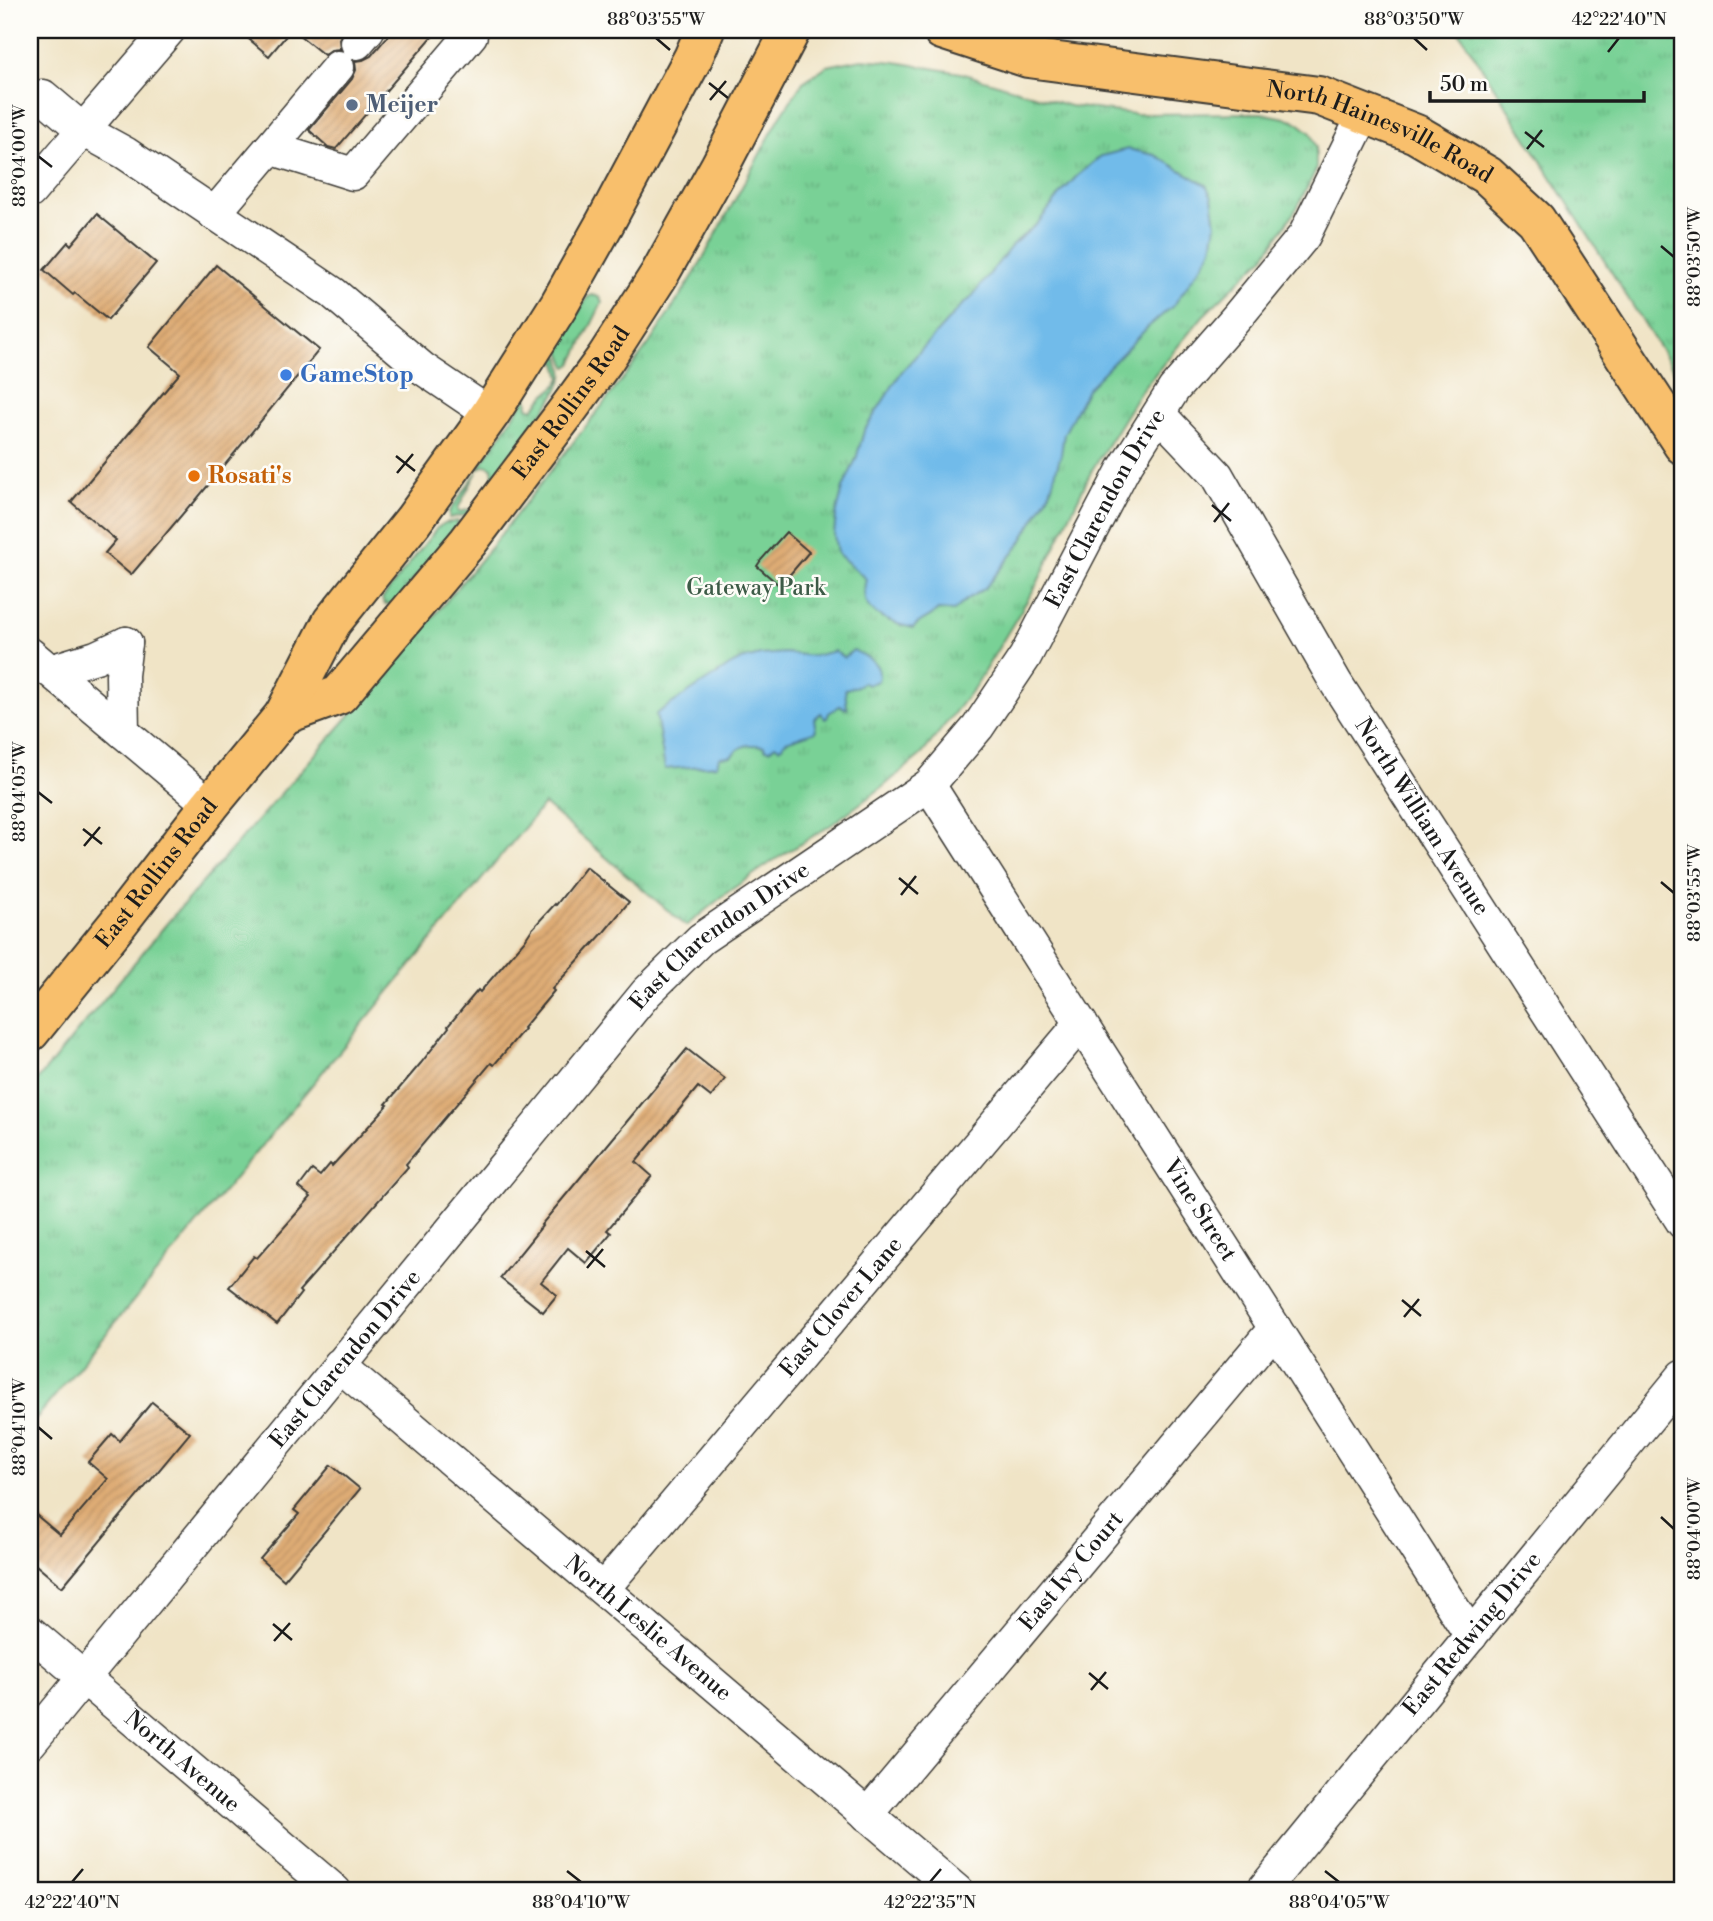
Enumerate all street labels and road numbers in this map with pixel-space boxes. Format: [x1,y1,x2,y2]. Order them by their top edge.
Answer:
street label: North Hainesville Road [1265,75,1498,190]
street label: East Rollins Road [506,321,636,485]
street label: East Clarendon Drive [1039,404,1172,613]
street label: North William Avenue [1349,713,1496,921]
street label: East Rollins Road [90,793,224,954]
street label: East Clarendon Drive [624,856,815,1016]
street label: Vine Street [1156,1153,1243,1266]
street label: East Clover Lane [774,1231,908,1383]
street label: East Clarendon Drive [264,1264,427,1454]
street label: East Ivy Court [1013,1506,1129,1637]
street label: East Redwing Drive [1397,1546,1547,1722]
street label: North Leslie Avenue [559,1549,738,1707]
street label: North Avenue [119,1704,246,1818]

